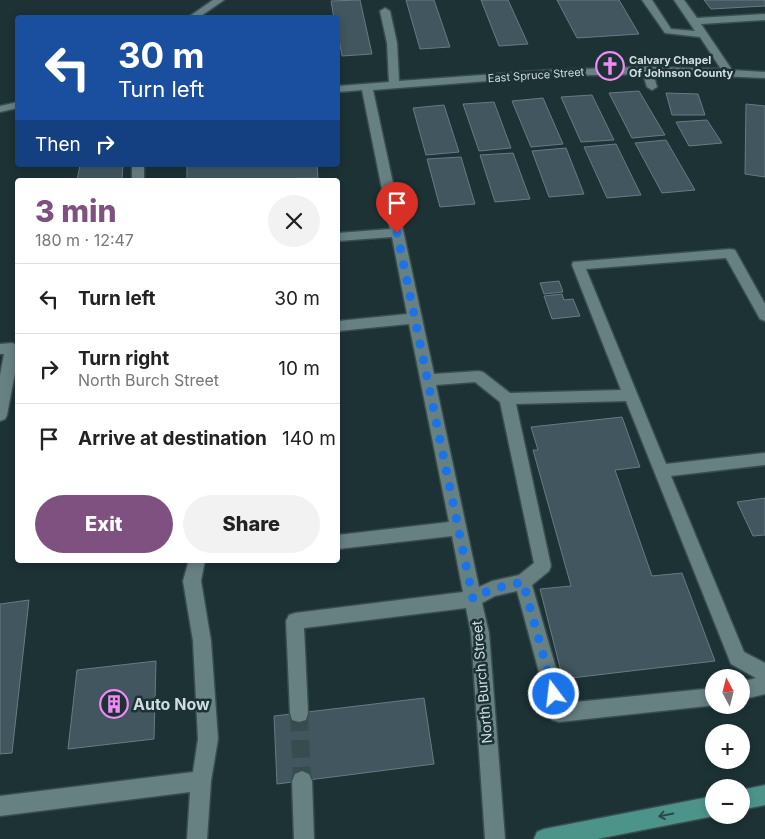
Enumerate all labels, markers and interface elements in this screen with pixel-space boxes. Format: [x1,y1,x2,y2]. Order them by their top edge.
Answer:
text: 30 m [118,34,204,76]
icon: left [35,35,100,100]
church icon: Calvary Chapel Of Johnson County [595,51,625,81]
place label: Calvary Chapel Of Johnson County [629,53,734,80]
street label: East Spruce Street [487,65,585,85]
text: Turn left [118,76,204,102]
icon: right [91,130,119,158]
text: Then [35,133,81,156]
pin [376,182,418,233]
icon: arrive [383,189,411,217]
text: 3 min [35,193,117,229]
button: close [268,195,320,247]
text: 180 m · 12:47 [35,230,134,250]
icon: left [35,285,63,313]
text: Turn left [78,287,156,310]
text: 30 m [274,287,320,310]
text: Turn right [78,347,169,370]
icon: right [35,355,63,383]
text: 10 m [278,357,320,380]
text: North Burch Street [78,370,219,390]
icon: arrive [35,425,63,453]
text: Arrive at destination [78,427,267,450]
text: 140 m [282,427,336,450]
button: Exit [35,495,173,553]
button: Share [183,495,320,553]
street label: North Burch Street [468,619,495,744]
position arrow [527,667,579,719]
north arrow [705,669,750,714]
map controls [705,669,750,824]
building icon: Auto Now [99,689,129,719]
place label: Auto Now [133,694,210,714]
button: + [705,724,750,769]
button: − [705,779,750,824]
one-way arrow [658,811,674,821]

